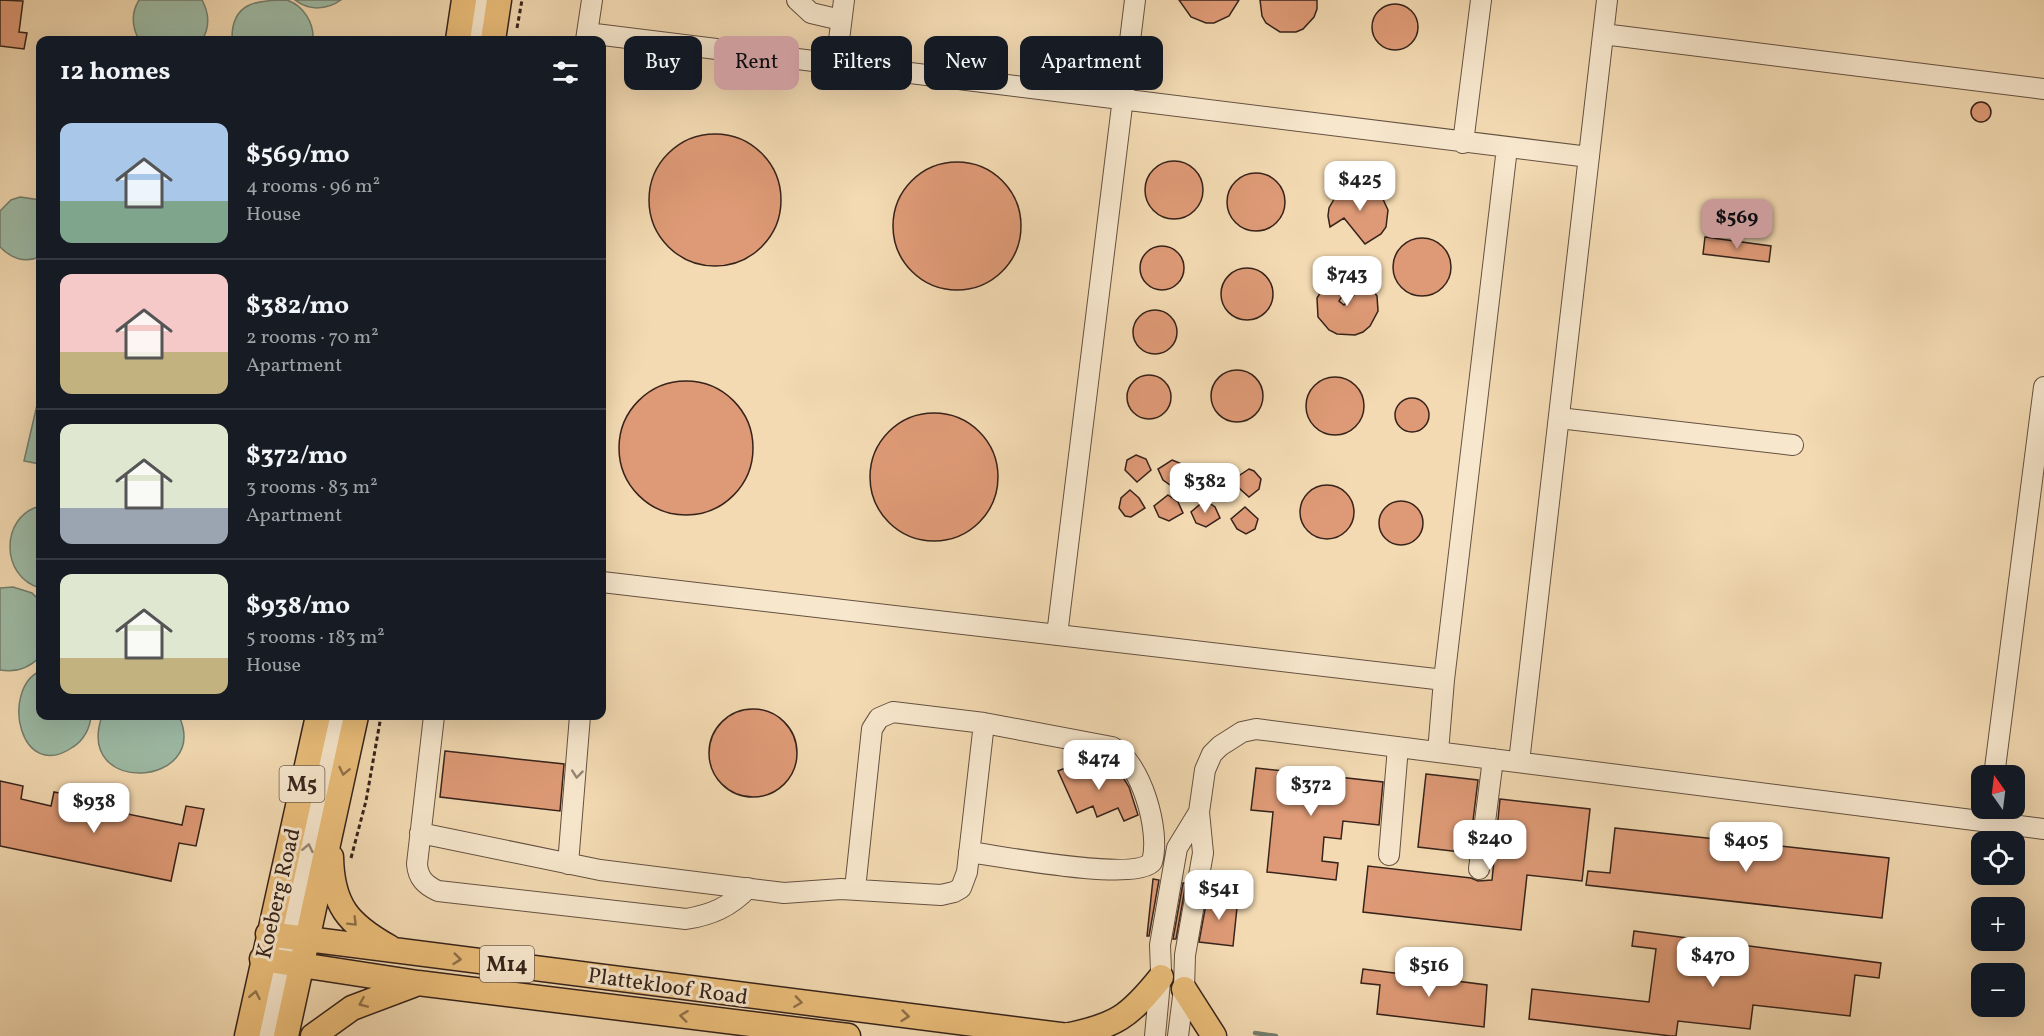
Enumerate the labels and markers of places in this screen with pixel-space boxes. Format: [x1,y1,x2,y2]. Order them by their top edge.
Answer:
pin: $425 [1324,161,1396,212]
pin: $569 [1701,199,1773,250]
pin: $743 [1311,256,1383,307]
pin: $382 [1169,463,1241,514]
pin: $474 [1063,740,1135,791]
pin: $372 [1275,766,1347,817]
pin: $938 [58,783,130,834]
pin: $240 [1454,820,1526,871]
pin: $405 [1710,822,1782,873]
pin: $541 [1183,870,1255,921]
pin: $470 [1677,937,1749,988]
pin: $516 [1393,947,1465,998]

